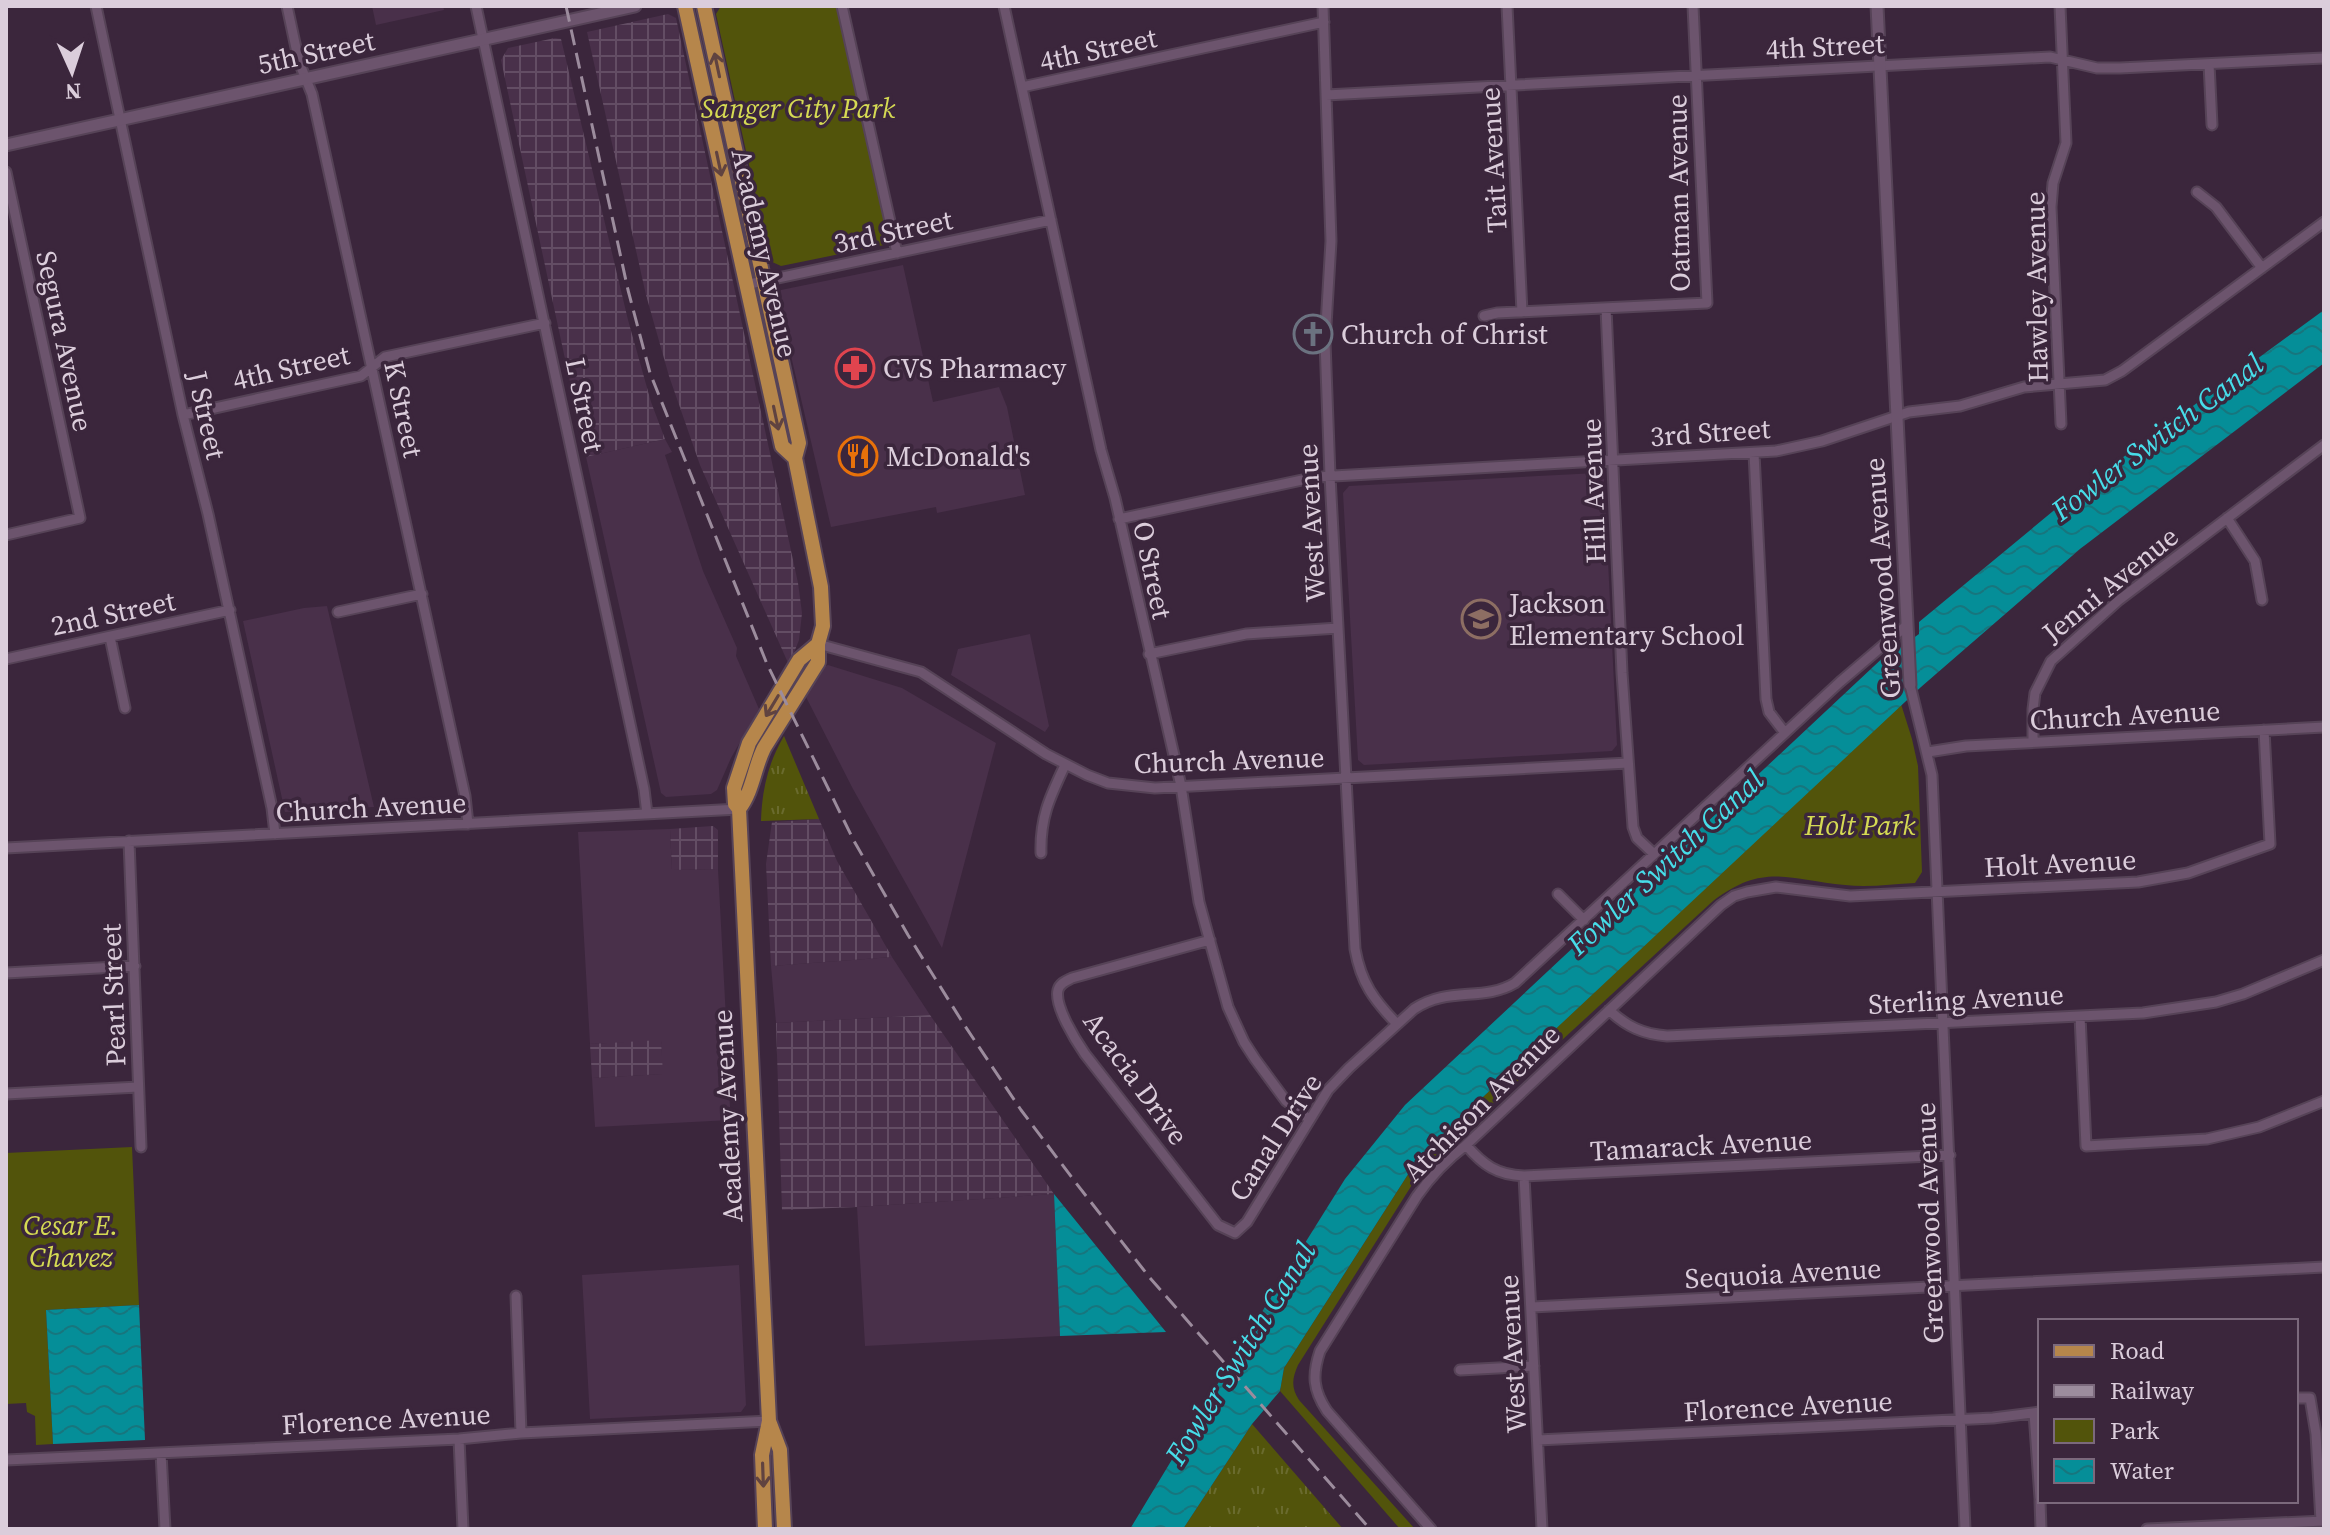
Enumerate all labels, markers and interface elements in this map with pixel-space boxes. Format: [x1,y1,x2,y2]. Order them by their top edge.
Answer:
street label: 4th Street [1036,18,1161,80]
street label: 5th Street [254,21,379,83]
street label: 4th Street [1765,24,1886,68]
north arrow [32,32,112,112]
one-way arrow [709,53,724,78]
text: N [64,77,82,107]
street label: Tait Avenue [1470,86,1516,234]
park label: Sanger City Park [701,89,896,127]
street label: Oatman Avenue [1657,94,1699,292]
street label: Academy Avenue [722,145,808,361]
one-way arrow [712,151,727,177]
street label: Hawley Avenue [2015,191,2057,383]
street label: 3rd Street [830,200,957,262]
street label: Segura Avenue [27,247,103,435]
church icon: Church of Christ [1292,313,1334,355]
place label: Church of Christ [1341,315,1549,353]
street label: 4th Street [229,335,354,399]
water label: Fowler Switch Canal [2042,343,2272,531]
pharmacy icon: CVS Pharmacy [834,347,876,389]
place label: CVS Pharmacy [883,349,1067,387]
street label: L Street [556,354,614,457]
street label: K Street [375,357,433,462]
street label: J Street [178,366,236,464]
one-way arrow [769,405,784,430]
street label: 3rd Street [1649,409,1772,455]
street label: Hill Avenue [1571,418,1615,564]
restaurant icon: McDonald's [837,435,879,477]
place label: McDonald's [886,437,1031,475]
street label: West Avenue [1288,443,1334,603]
street label: Greenwood Avenue [1855,456,1909,700]
street label: Jenni Avenue [2033,517,2186,651]
street label: O Street [1124,518,1182,623]
street label: 2nd Street [48,581,179,645]
place label: Jackson Elementary School [1508,584,1744,654]
school or university icon: Jackson Elementary School [1460,598,1502,640]
street label: Church Avenue [2029,691,2221,739]
one-way arrow [764,694,780,717]
street label: Church Avenue [1133,738,1325,782]
water label: Fowler Switch Canal [1557,759,1773,965]
street label: Church Avenue [275,783,467,831]
park label: Holt Park [1804,806,1916,844]
street label: Holt Avenue [1983,840,2137,886]
street label: Pearl Street [91,922,134,1067]
street label: Sterling Avenue [1867,975,2065,1023]
street label: Acacia Drive [1075,1004,1197,1152]
street label: Academy Avenue [702,1009,752,1223]
street label: Atchison Avenue [1394,1016,1568,1190]
street label: Canal Drive [1219,1066,1331,1208]
street label: Greenwood Avenue [1906,1102,1952,1344]
street label: Tamarack Avenue [1589,1120,1813,1170]
park label: Cesar E. Chavez [23,1206,119,1276]
water label: Fowler Switch Canal [1154,1233,1325,1473]
street label: Sequoia Avenue [1684,1249,1882,1297]
street label: West Avenue [1489,1274,1535,1434]
legend [2038,1319,2298,1503]
text: Road [2110,1334,2165,1367]
text: Railway [2110,1374,2195,1407]
street label: Florence Avenue [1683,1382,1893,1430]
street label: Florence Avenue [281,1395,491,1443]
text: Park [2110,1414,2160,1447]
text: Water [2110,1454,2174,1487]
one-way arrow [755,1461,770,1488]

